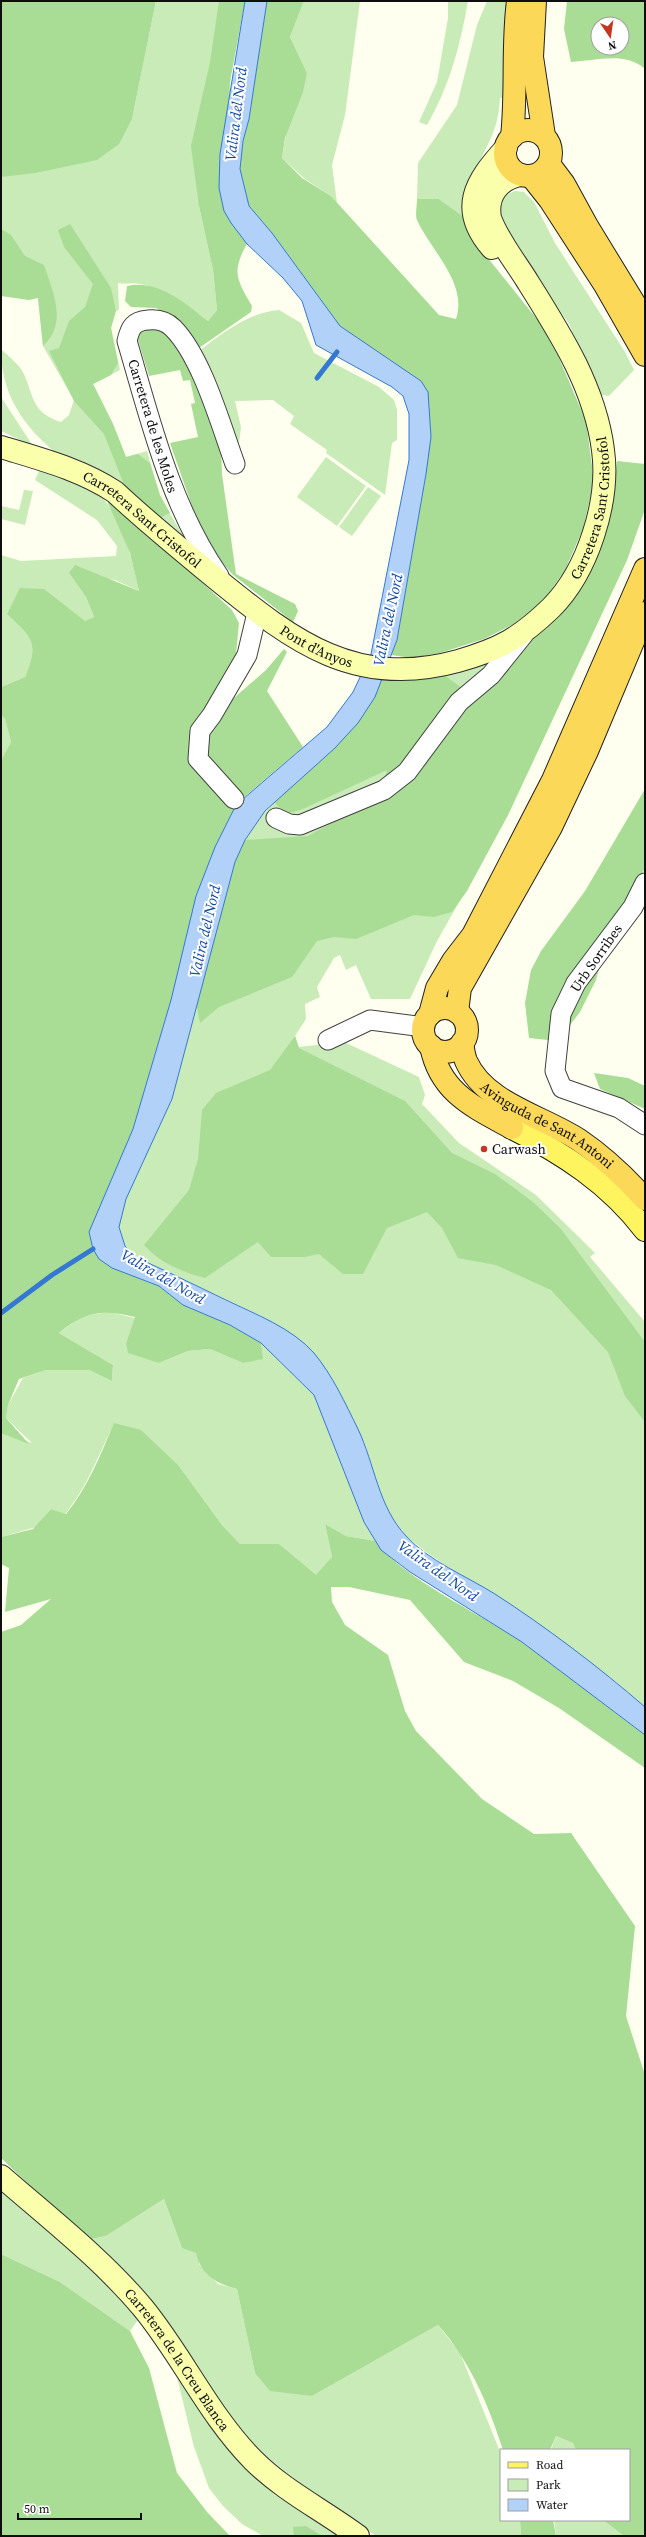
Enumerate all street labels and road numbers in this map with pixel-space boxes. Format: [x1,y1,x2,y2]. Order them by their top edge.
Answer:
street label: Carretera de les Moles [123,357,183,495]
street label: Carretera Sant Cristofol [565,435,614,583]
street label: Carretera Sant Cristofol [80,466,206,573]
street label: Pont d'Anyos [276,620,355,672]
street label: Urb Sorribes [565,920,627,996]
street label: Avinguda de Sant Antoni [476,1077,618,1173]
street label: Carretera de la Creu Blanca [120,2284,235,2436]

